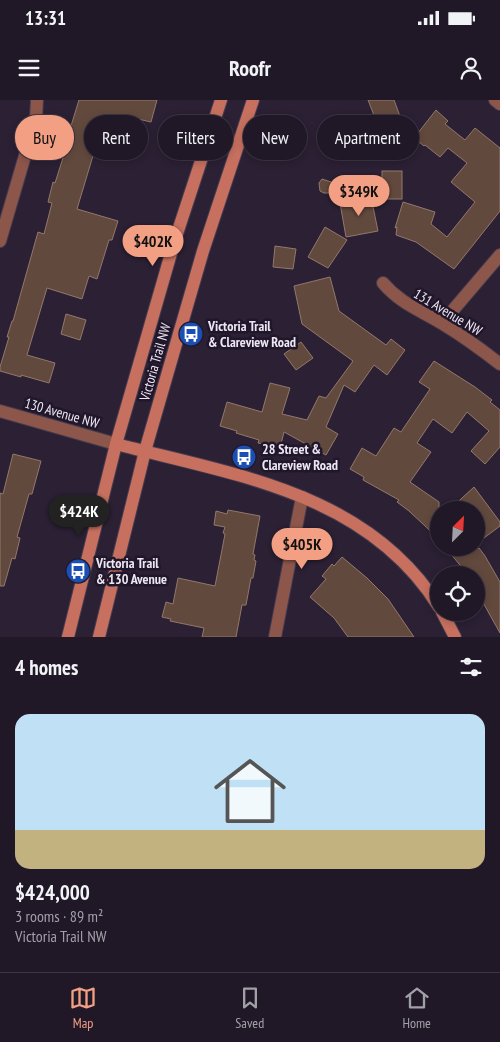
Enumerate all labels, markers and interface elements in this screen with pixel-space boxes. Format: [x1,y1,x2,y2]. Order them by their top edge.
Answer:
text: 13:31 [25,6,66,30]
icon: menu [15,54,43,82]
text: Roofr [229,54,271,82]
icon: person [457,54,485,82]
chip: Buy [15,115,74,160]
chip: Rent [84,115,148,160]
chip: Filters [158,115,233,160]
chip: New [243,115,307,160]
chip: Apartment [317,115,419,160]
pin: $349K [324,174,394,217]
text: $349K [340,181,378,201]
pin: $402K [118,224,188,267]
text: $402K [134,231,172,251]
street label: 131 Avenue NW [410,285,486,340]
place label: Victoria Trail & Clareview Road [207,317,296,351]
street label: Victoria Trail NW [135,320,175,404]
bus stop icon: Victoria Trail & Clareview Road [178,321,204,347]
street label: 130 Avenue NW [23,394,102,432]
place label: 28 Street & Clareview Road [262,440,338,474]
bus stop icon: 28 Street & Clareview Road [231,444,257,470]
pin: $424K [44,494,114,537]
text: $424K [60,501,98,521]
north arrow [430,501,485,556]
map controls [430,501,485,621]
pin: $405K [267,528,337,570]
text: $405K [283,534,321,554]
place label: Victoria Trail & 130 Avenue [95,554,167,588]
bus stop icon: Victoria Trail & 130 Avenue [65,558,91,584]
button: locate [430,566,485,621]
icon: filters [457,653,485,681]
text: 4 homes [15,654,78,681]
icon: home [205,746,295,836]
text: $424,000 [15,879,90,906]
text: 3 rooms · 89 m² [15,906,103,926]
text: Victoria Trail NW [15,926,107,946]
tab: Map [69,984,97,1032]
tab: Saved [235,984,264,1032]
tab: Home [402,984,431,1032]

